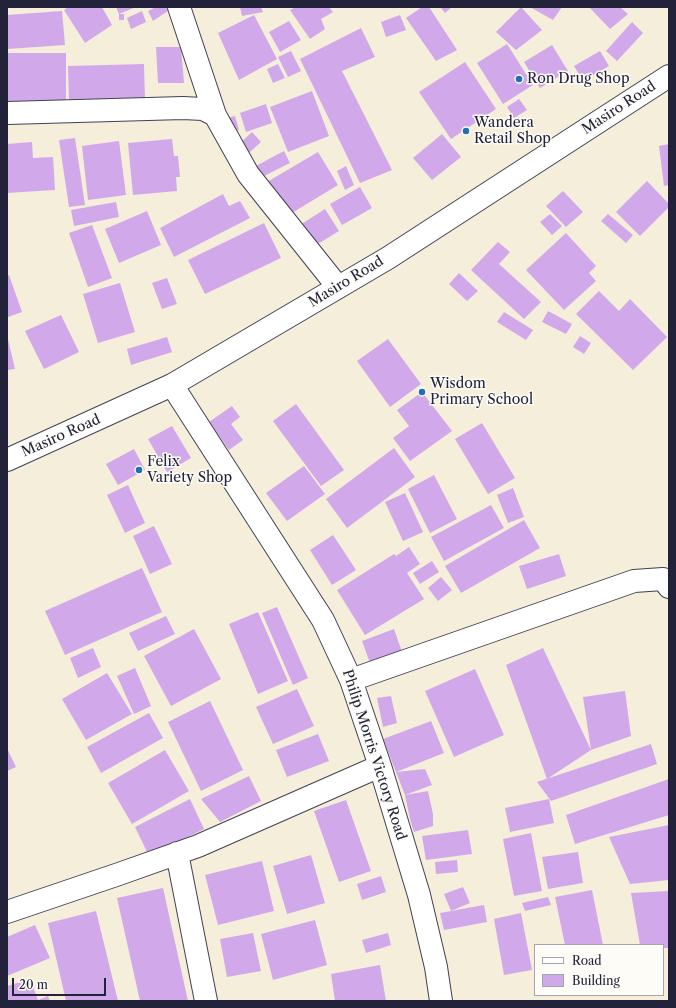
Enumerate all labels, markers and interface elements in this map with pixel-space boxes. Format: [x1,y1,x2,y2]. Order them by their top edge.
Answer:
place label: Ron Drug Shop [527,71,630,87]
marker: Ron Drug Shop [514,74,524,84]
street label: Masiro Road [579,78,659,138]
place label: Wandera Retail Shop [474,115,551,148]
marker: Wandera Retail Shop [461,126,471,136]
street label: Masiro Road [305,253,387,311]
place label: Wisdom Primary School [430,376,533,408]
marker: Wisdom Primary School [417,387,427,397]
street label: Masiro Road [19,411,103,461]
place label: Felix Variety Shop [147,454,232,486]
marker: Felix Variety Shop [134,465,144,475]
street label: Philip Morris Victory Road [338,667,410,843]
legend [534,944,664,996]
text: Road [572,953,602,968]
scale bar [14,970,108,996]
text: Building [572,973,620,988]
text: 20 m [19,977,48,992]

